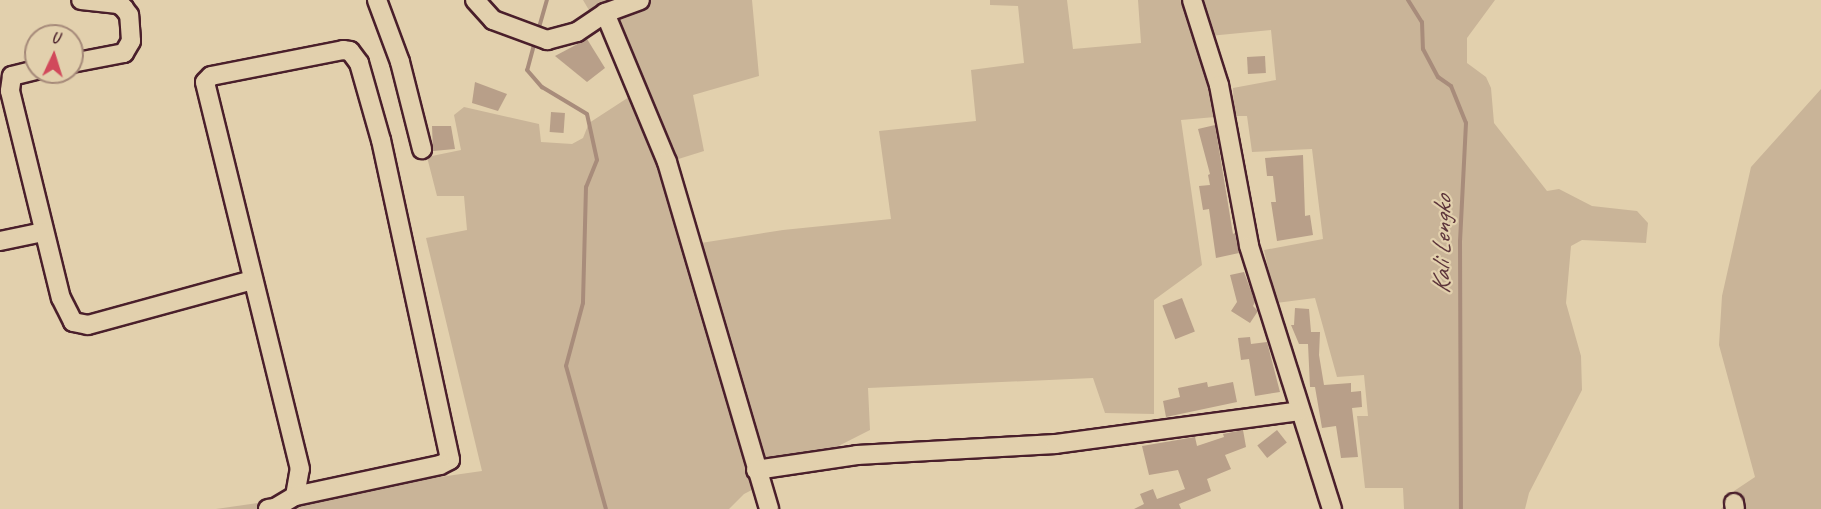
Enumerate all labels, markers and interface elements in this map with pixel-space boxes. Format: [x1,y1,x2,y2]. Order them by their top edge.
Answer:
north arrow [24,24,84,84]
text: U [51,28,60,48]
water label: Kali Lengko [1426,196,1458,294]

